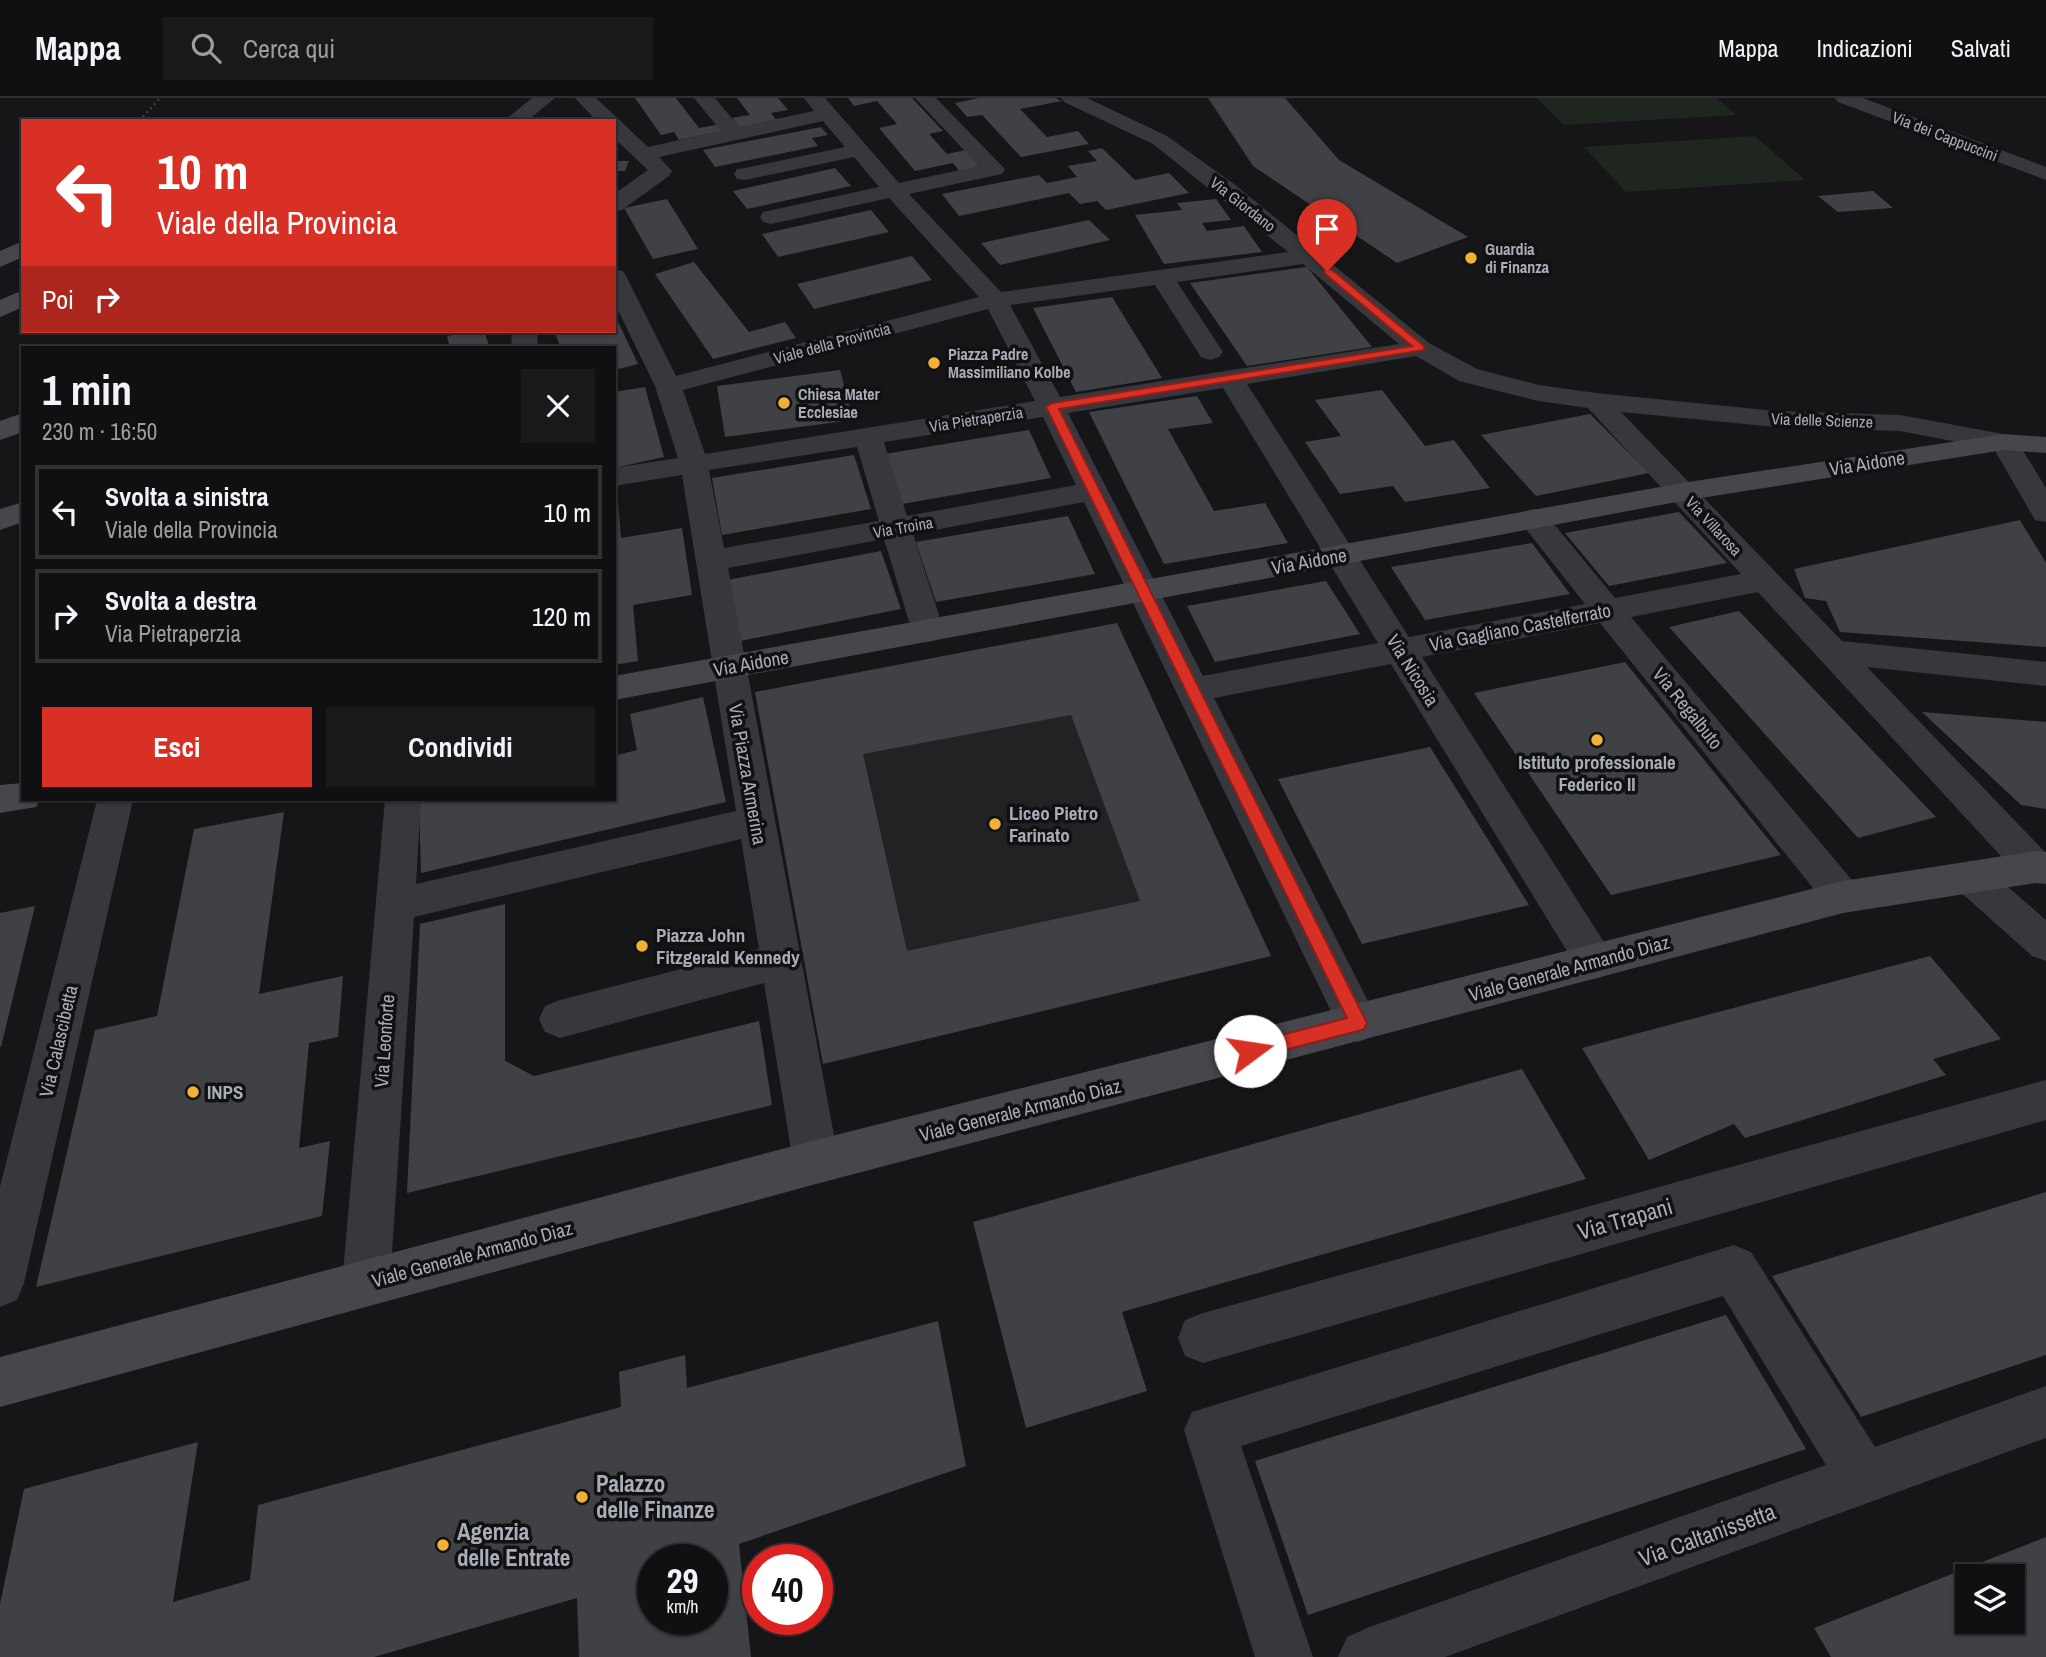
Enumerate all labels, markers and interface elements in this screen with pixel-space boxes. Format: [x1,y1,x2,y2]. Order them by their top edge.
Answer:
search box [163,17,653,80]
text: Mappa [35,26,121,70]
icon: search [187,29,225,67]
text: Cerca qui [243,31,335,66]
text: Mappa [1718,32,1779,64]
text: Indicazioni [1817,32,1913,64]
text: Salvati [1951,32,2011,64]
street label: Via dei Cappuccini [1889,106,2001,166]
text: 10 m [157,138,249,204]
icon: left [42,147,133,238]
street label: Via Giordano [1206,171,1280,237]
pin [1297,199,1357,271]
text: Viale della Provincia [157,201,397,244]
icon: arrive [1308,210,1346,248]
place label: Guardia di Finanza [1485,238,1550,278]
marker: Guardia di Finanza [1463,250,1479,266]
icon: right [88,280,126,318]
text: Poi [42,282,74,317]
street label: Viale della Provincia [771,317,894,369]
place label: Piazza Padre Massimiliano Kolbe [948,343,1071,383]
marker: Piazza Padre Massimiliano Kolbe [926,355,942,371]
text: 1 min [42,362,132,418]
button: close [521,369,595,443]
place label: Chiesa Mater Ecclesiae [798,383,881,423]
marker: Chiesa Mater Ecclesiae [776,395,792,411]
street label: Via Pietraperzia [928,401,1025,437]
street label: Via delle Scienze [1771,407,1873,433]
text: 230 m · 16:50 [42,416,157,447]
street label: Via Aidone [1827,444,1907,482]
text: Svolta a sinistra [105,479,269,514]
street label: Via Villarosa [1681,491,1748,561]
icon: left [46,493,84,531]
text: 10 m [544,495,591,530]
street label: Via Troina [871,511,935,543]
text: Viale della Provincia [105,514,278,545]
street label: Via Aidone [1269,542,1349,580]
text: Svolta a destra [105,583,257,618]
icon: right [46,597,84,635]
street label: Via Gagliano Castelferrato [1427,597,1613,657]
text: 120 m [532,599,591,634]
text: Via Pietraperzia [105,618,241,649]
street label: Via Nicosia [1381,629,1445,711]
street label: Via Aidone [711,644,791,682]
street label: Via Regalbuto [1647,662,1729,754]
street label: Via Piazza Armerina [723,702,773,847]
button: Esci [42,707,312,787]
button: Condividi [326,707,595,787]
marker: Istituto professionale Federico II [1589,732,1605,748]
place label: Istituto professionale Federico II [1518,749,1676,797]
place label: Liceo Pietro Farinato [1009,800,1098,848]
marker: Liceo Pietro Farinato [987,816,1003,832]
place label: Piazza John Fitzgerald Kennedy [656,922,800,970]
street label: Viale Generale Armando Diaz [1466,929,1672,1007]
marker: Piazza John Fitzgerald Kennedy [634,938,650,954]
street label: Via Calascibetta [33,982,84,1099]
street label: Via Leonforte [368,994,400,1088]
position arrow [1213,1014,1287,1088]
street label: Viale Generale Armando Diaz [917,1072,1124,1148]
place label: INPS [207,1079,243,1105]
marker: INPS [185,1084,201,1100]
street label: Via Trapani [1574,1190,1676,1247]
street label: Viale Generale Armando Diaz [369,1215,575,1293]
place label: Palazzo delle Finanze [596,1468,714,1525]
marker: Palazzo delle Finanze [574,1489,590,1505]
street label: Via Caltanissetta [1634,1495,1780,1574]
place label: Agenzia delle Entrate [457,1516,570,1573]
marker: Agenzia delle Entrate [435,1537,451,1553]
speed limit sign: 40 [742,1544,833,1635]
text: 29 [667,1557,698,1604]
map controls [1955,1564,2025,1634]
button: layers [1955,1564,2025,1634]
text: km/h [667,1594,699,1619]

